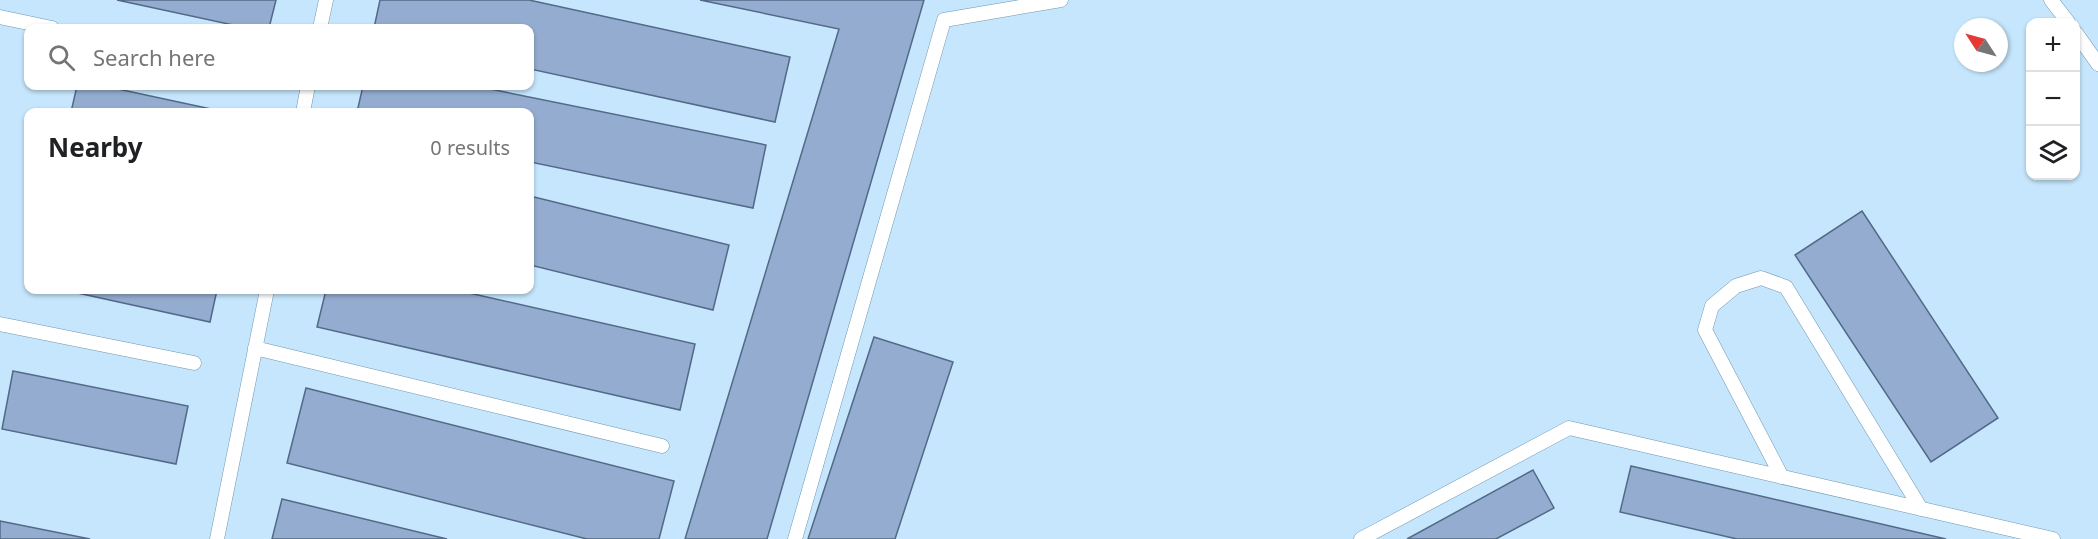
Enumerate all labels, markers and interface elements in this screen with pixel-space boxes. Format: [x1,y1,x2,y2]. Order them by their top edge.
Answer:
north arrow [1954,18,2008,72]
map controls [2026,18,2080,180]
button: + [2026,18,2080,72]
search box [24,24,534,90]
icon: search [45,41,78,74]
text: Search here [93,42,215,72]
button: − [2026,72,2080,126]
button: layers [2026,126,2080,180]
text: Nearby [48,129,143,165]
text: 0 results [430,134,510,161]

